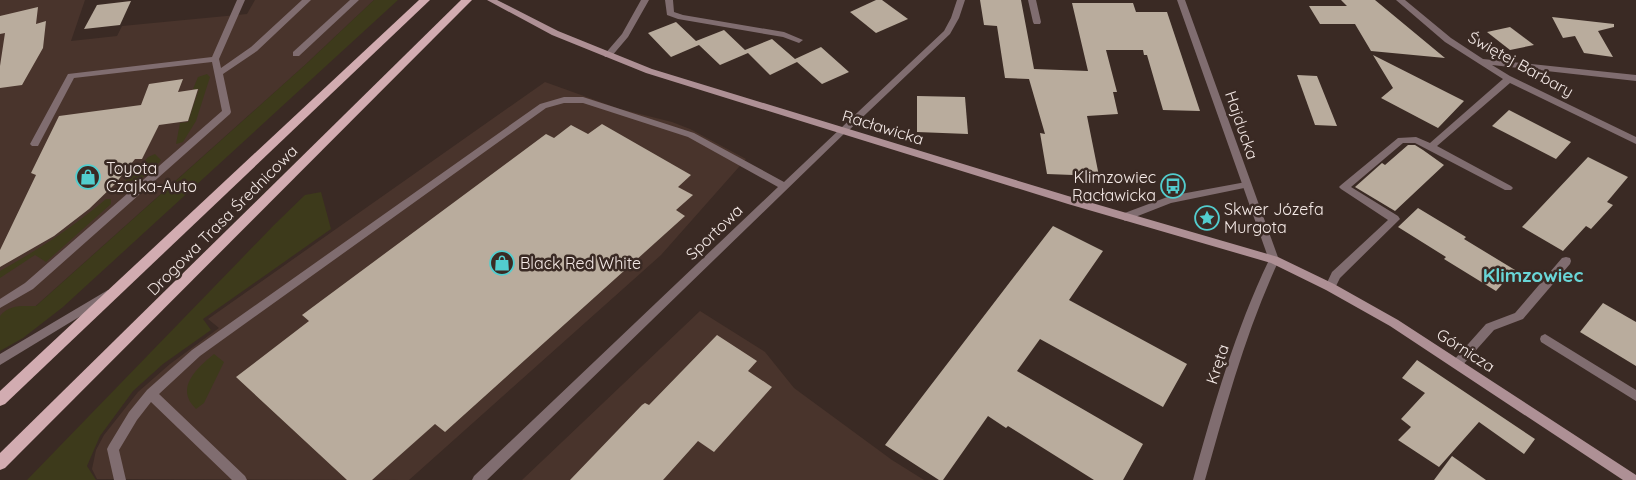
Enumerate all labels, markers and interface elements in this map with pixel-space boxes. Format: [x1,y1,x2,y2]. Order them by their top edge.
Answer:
street label: Świętej Barbary [1465,27,1577,101]
street label: Hajducka [1221,88,1263,162]
street label: Racławicka [840,105,926,149]
street label: Drogowa Trasa Średnicowa [143,141,301,299]
place label: Toyota Czajka-Auto [106,158,197,196]
shop icon: Toyota Czajka-Auto [75,164,101,190]
place label: Klimzowiec Racławicka [1072,167,1156,205]
bus stop icon: Klimzowiec Racławicka [1160,173,1186,199]
place label: Skwer Józefa Murgota [1224,199,1324,237]
street label: Sportowa [681,200,747,264]
place icon: Skwer Józefa Murgota [1194,205,1220,231]
shop icon: Black Red White [489,250,515,276]
place label: Black Red White [520,253,641,273]
district label: Klimzowiec [1483,263,1583,287]
street label: Górnicza [1433,324,1499,376]
street label: Kręta [1201,342,1233,386]

